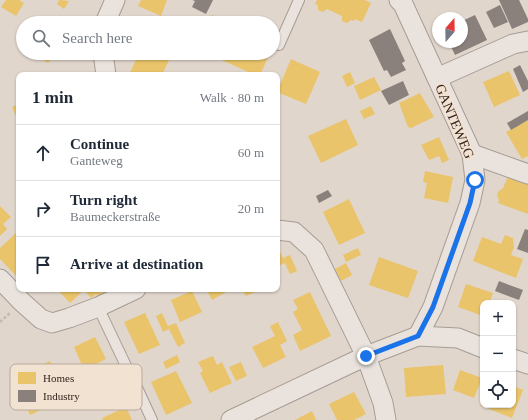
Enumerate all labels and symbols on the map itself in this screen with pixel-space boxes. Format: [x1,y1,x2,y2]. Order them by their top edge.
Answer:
north arrow [432,12,468,48]
street label: GANTEWEG [432,82,477,161]
route start [466,171,484,189]
route end [357,347,375,365]
legend [10,364,142,410]
text: Homes [43,372,74,384]
text: Industry [43,390,80,402]

